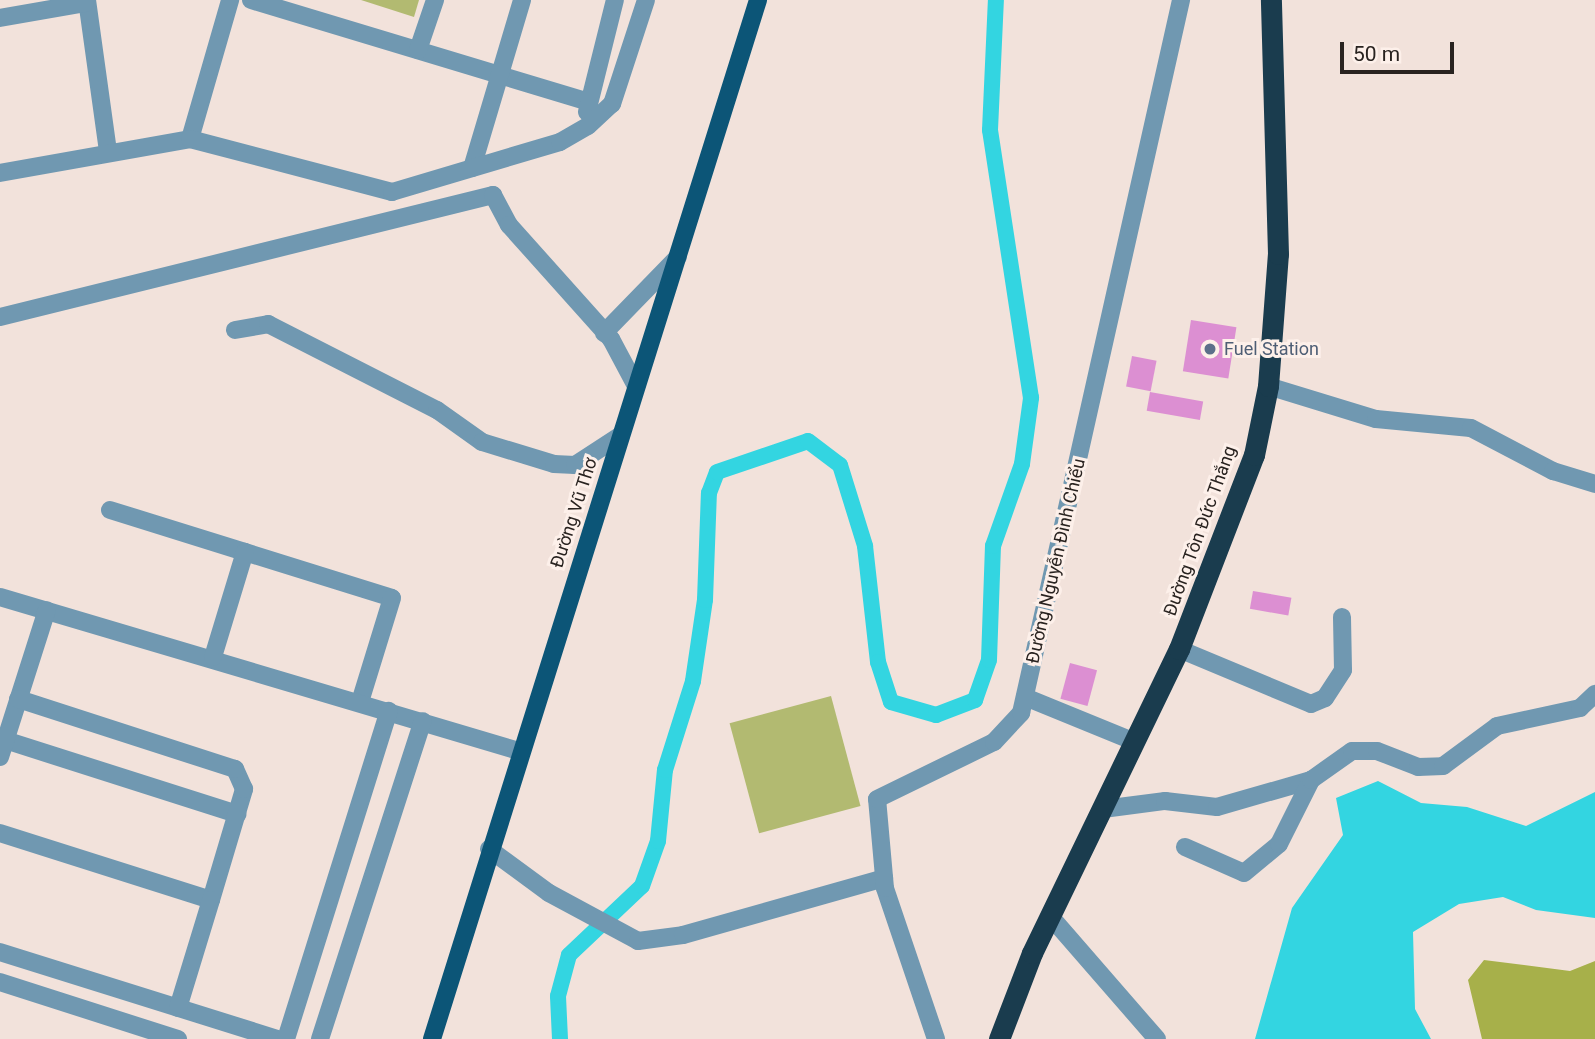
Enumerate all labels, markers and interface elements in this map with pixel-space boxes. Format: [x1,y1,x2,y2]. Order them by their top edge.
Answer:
scale bar [1343,28,1457,72]
text: 50 m [1353,42,1400,66]
place label: Fuel Station [1224,338,1319,360]
marker: Fuel Station [1202,341,1218,357]
street label: Đường Tôn Đức Thắng [1159,443,1241,619]
street label: Đường Vũ Thơ [546,455,602,571]
street label: Đường Nguyễn Đình Chiểu [1022,456,1090,666]

